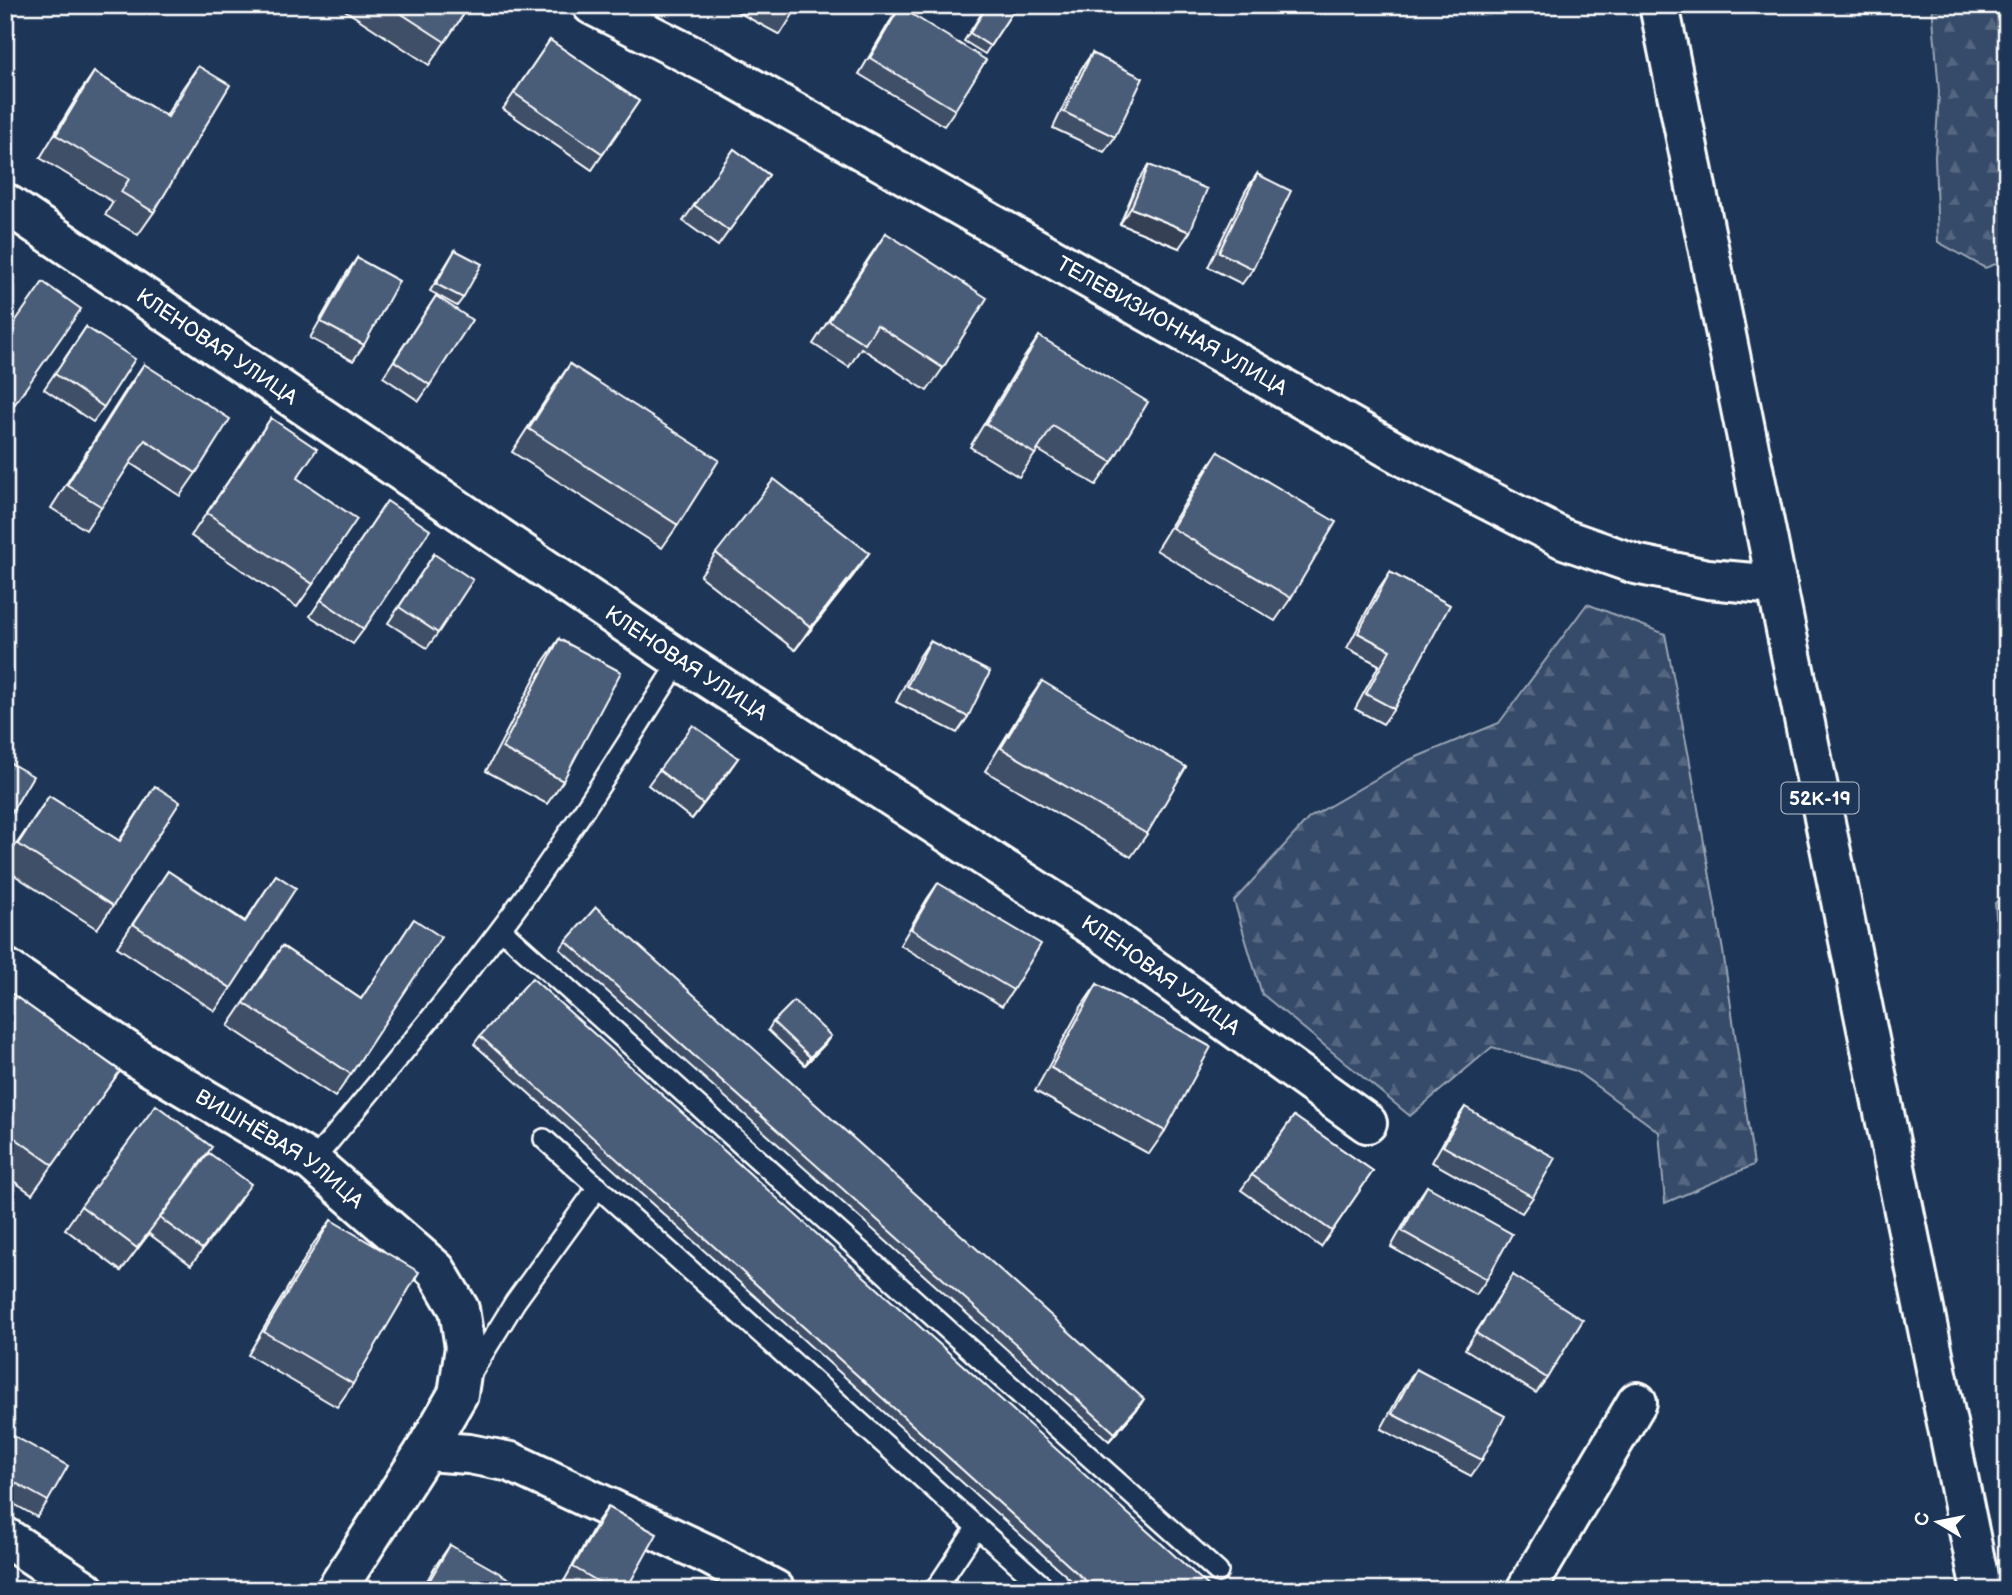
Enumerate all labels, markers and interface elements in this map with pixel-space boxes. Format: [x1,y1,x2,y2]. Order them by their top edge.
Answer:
street label: ТЕЛЕВИЗИОННАЯ УЛИЦА [1052,251,1292,401]
street label: КЛЕНОВАЯ УЛИЦА [131,284,302,410]
street label: КЛЕНОВАЯ УЛИЦА [600,601,772,726]
road number: 52К-19 [1782,782,1858,814]
street label: КЛЕНОВАЯ УЛИЦА [1076,910,1245,1041]
street label: ВИШНЁВАЯ УЛИЦА [191,1084,368,1214]
north arrow [1904,1486,1974,1556]
text: С [1910,1511,1935,1528]

